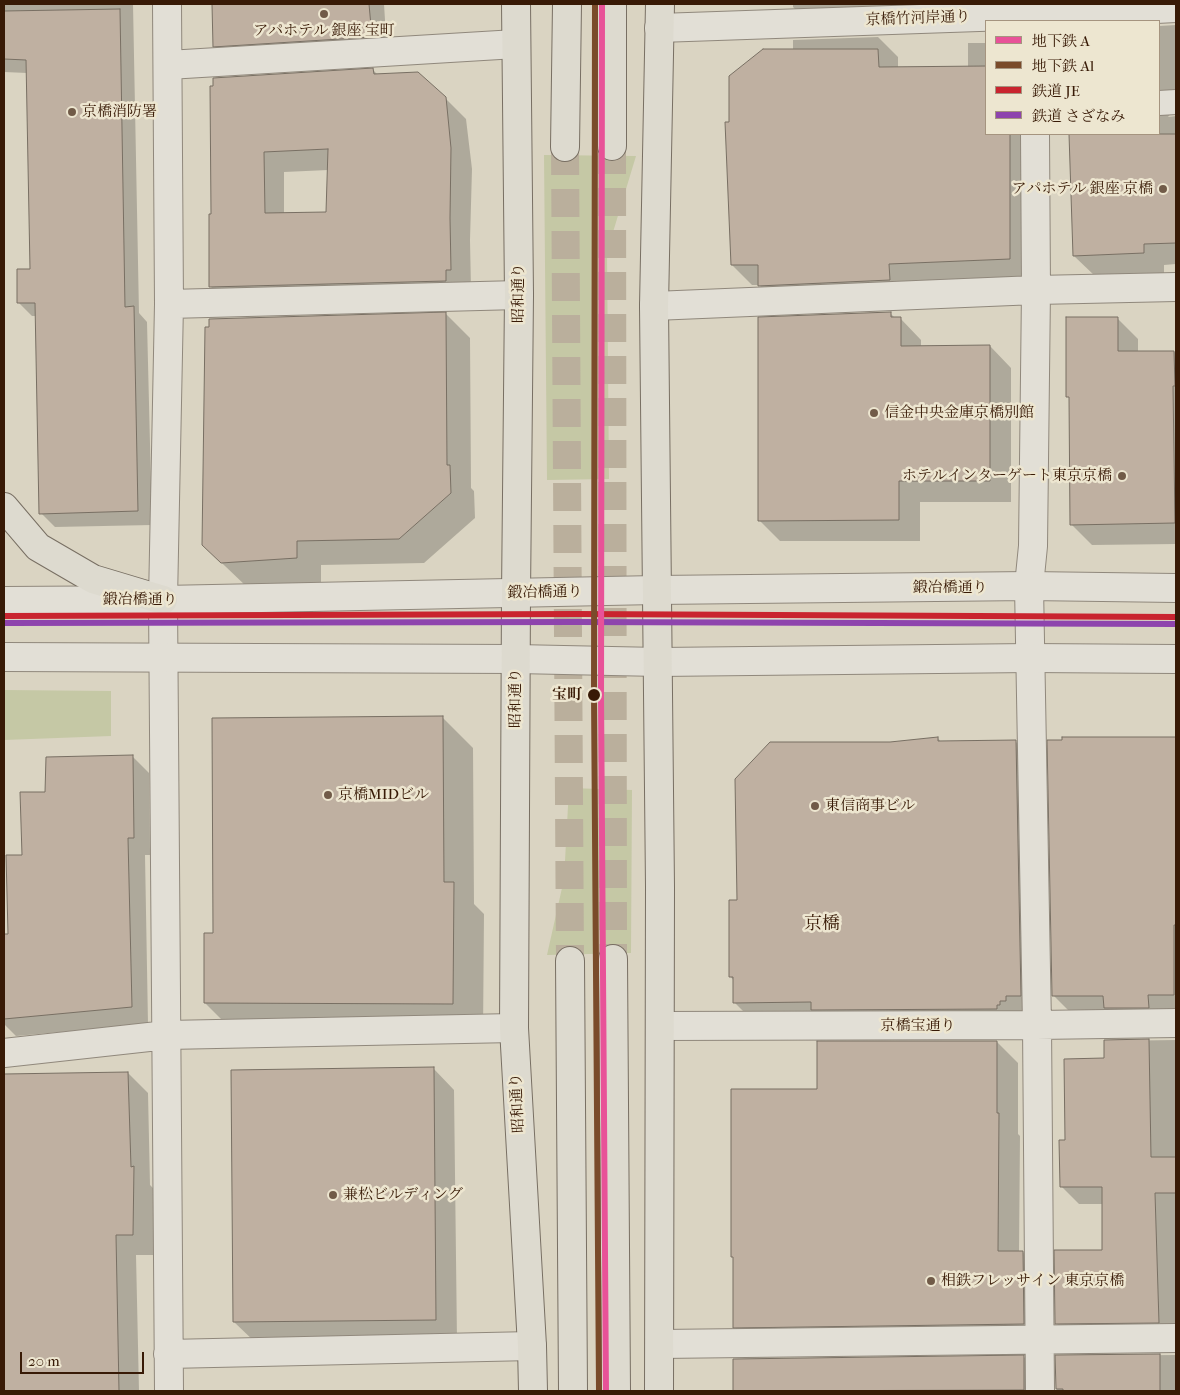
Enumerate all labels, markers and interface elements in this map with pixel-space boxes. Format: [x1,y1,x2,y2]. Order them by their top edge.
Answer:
marker: アパホテル 銀座 宝町 [318,8,330,20]
street label: 京橋竹河岸通り [865,8,971,30]
legend [985,20,1160,135]
place label: アパホテル 銀座 宝町 [253,22,395,40]
text: 地下鉄 A [1032,32,1090,50]
text: 地下鉄 Al [1032,57,1094,75]
text: 鉄道 JE [1032,82,1080,100]
place label: 京橋消防署 [82,103,157,121]
marker: 京橋消防署 [66,106,78,118]
text: 鉄道 さざなみ [1032,107,1125,125]
place label: アパホテル 銀座 京橋 [1012,180,1153,198]
marker: アパホテル 銀座 京橋 [1157,183,1169,195]
street label: 昭和通り [510,263,528,323]
place label: 信金中央金庫京橋別館 [884,404,1034,422]
marker: 信金中央金庫京橋別館 [868,407,880,419]
place label: ホテルインターゲート東京京橋 [902,467,1112,485]
marker: ホテルインターゲート東京京橋 [1116,470,1128,482]
street label: 鍛冶橋通り [913,579,987,597]
street label: 鍛冶橋通り [507,583,583,603]
street label: 鍛冶橋通り [103,591,177,609]
street label: 昭和通り [507,668,525,728]
place label: 宝町 [552,686,582,704]
marker: 宝町 [586,687,602,703]
place label: 京橋MIDビル [338,786,429,804]
marker: 京橋MIDビル [322,789,334,801]
place label: 東信商事ビル [825,797,915,815]
marker: 東信商事ビル [809,800,821,812]
district label: 京橋 [804,914,840,936]
street label: 京橋宝通り [881,1017,955,1035]
street label: 昭和通り [507,1073,529,1133]
place label: 兼松ビルディング [343,1186,463,1204]
marker: 兼松ビルディング [327,1189,339,1201]
place label: 相鉄フレッサイン 東京京橋 [941,1272,1124,1290]
marker: 相鉄フレッサイン 東京京橋 [925,1275,937,1287]
scale bar [22,1342,146,1374]
text: 20 m [28,1352,60,1370]

